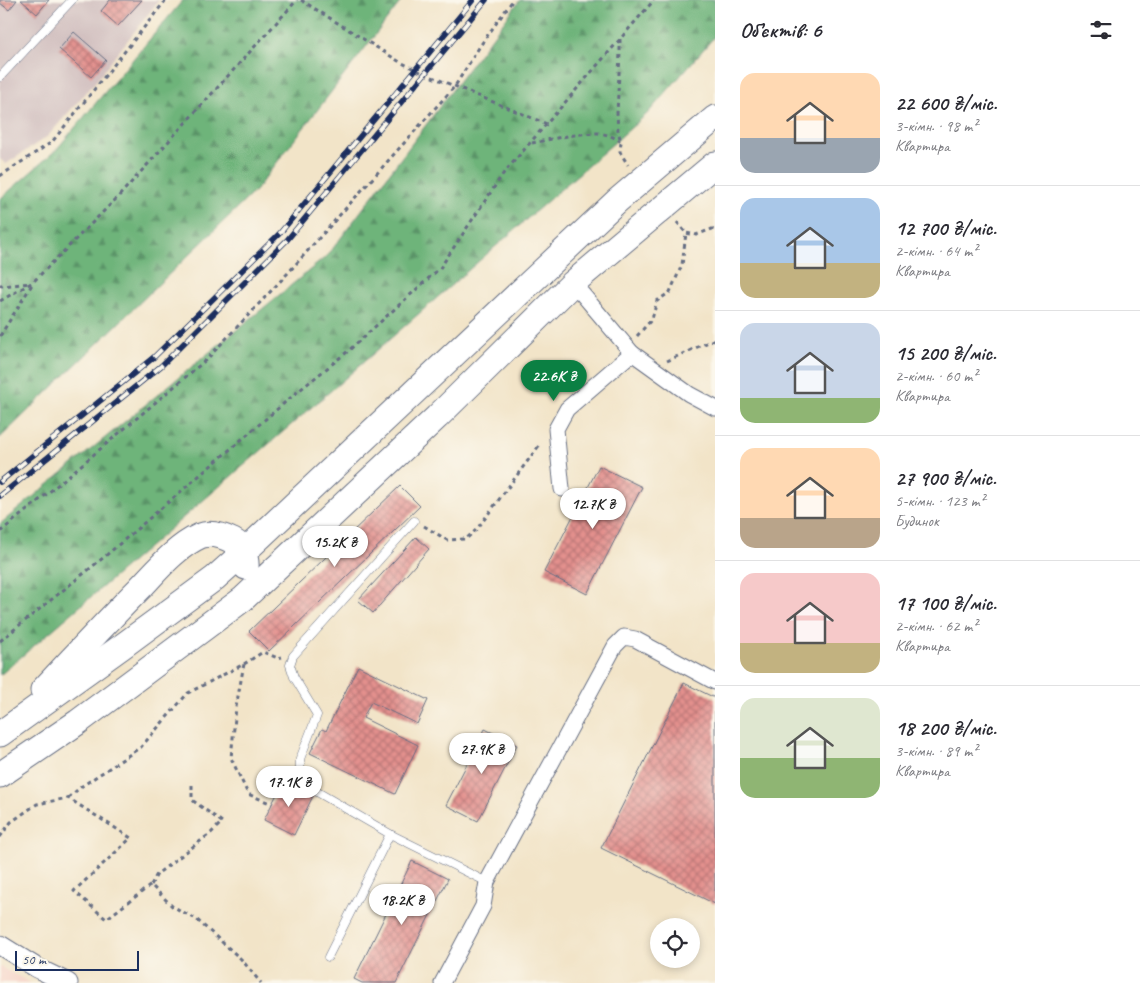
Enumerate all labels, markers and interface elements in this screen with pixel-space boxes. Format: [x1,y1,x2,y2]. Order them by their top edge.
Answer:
icon: filters [1087,16,1115,44]
text: Об’єктів: 6 [740,17,821,43]
text: 22 600 ₴/міс. [895,90,997,116]
icon: home [780,93,840,153]
text: 3-кімн. · 98 m² [895,116,977,136]
text: Квартира [895,136,950,156]
text: 12 700 ₴/міс. [895,215,996,241]
icon: home [780,218,840,278]
text: 2-кімн. · 64 m² [895,241,977,261]
text: Квартира [895,261,950,281]
text: 15 200 ₴/міс. [895,340,996,366]
icon: home [780,343,840,403]
pin: 22.6K ₴ [508,360,600,402]
text: 22.6K ₴ [532,366,576,386]
text: 2-кімн. · 60 m² [895,366,977,386]
text: Квартира [895,386,950,406]
text: 27 900 ₴/міс. [895,465,996,491]
icon: home [780,468,840,528]
pin: 12.7K ₴ [547,488,639,530]
text: 5-кімн. · 123 m² [895,491,985,511]
text: 12.7K ₴ [571,494,615,514]
text: Будинок [895,511,939,531]
pin: 15.2K ₴ [289,526,381,568]
text: 15.2K ₴ [313,532,357,552]
text: 17 100 ₴/міс. [895,590,996,616]
icon: home [780,593,840,653]
text: 2-кімн. · 62 m² [895,616,977,636]
text: Квартира [895,636,950,656]
text: 18 200 ₴/міс. [895,715,996,741]
icon: home [780,718,840,778]
pin: 27.9K ₴ [436,732,528,775]
text: 27.9K ₴ [460,739,504,759]
text: 3-кімн. · 89 m² [895,741,977,761]
text: Квартира [895,761,950,781]
pin: 17.1K ₴ [243,766,335,808]
text: 17.1K ₴ [267,772,311,792]
pin: 18.2K ₴ [356,884,448,926]
text: 18.2K ₴ [380,890,424,910]
map controls [650,918,700,968]
button: locate [650,918,700,968]
scale bar [15,948,139,971]
text: 50 m [22,951,46,968]

